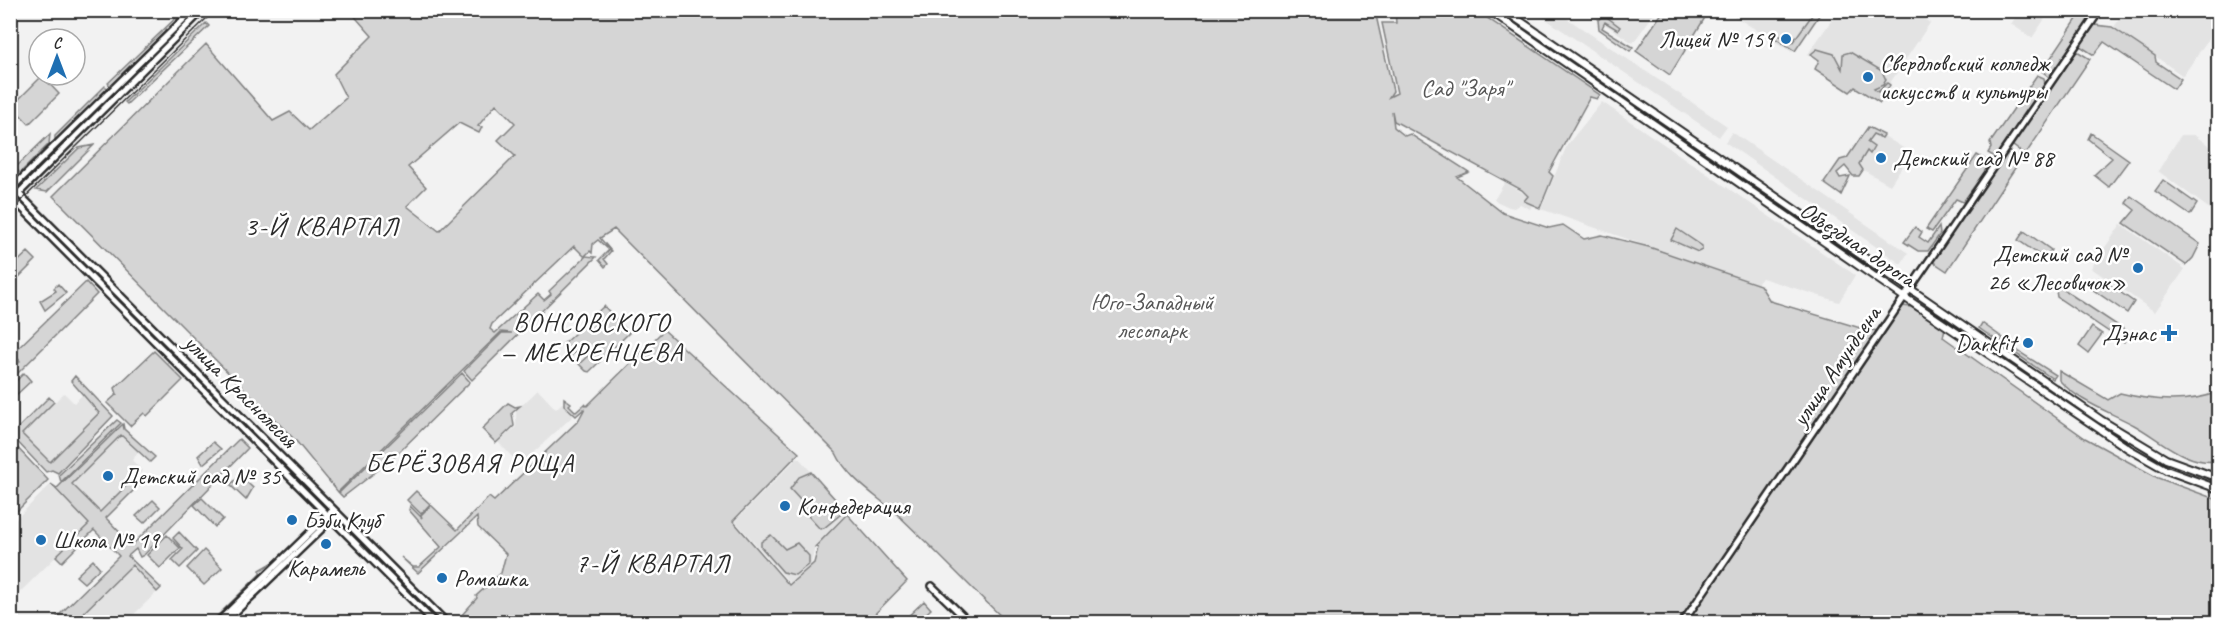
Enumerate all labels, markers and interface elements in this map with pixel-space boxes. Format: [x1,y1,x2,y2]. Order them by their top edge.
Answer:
place label: Лицей № 159 [1659,24,1776,54]
north arrow [27,27,87,87]
marker: Лицей № 159 [1779,32,1793,46]
text: С [53,33,63,53]
place label: Свердловский колледж искусств и культуры [1880,48,2052,106]
marker: Свердловский колледж искусств и культуры [1861,70,1875,84]
park label: Сад "Заря" [1421,73,1514,103]
place label: Детский сад № 88 [1893,143,2056,173]
marker: Детский сад № 88 [1874,151,1888,165]
street label: Объездная дорога [1794,194,1923,296]
district label: 3-Й КВАРТАЛ [244,209,401,243]
place label: Детский сад № 26 «Лесовичок» [1987,239,2129,297]
marker: Детский сад № 26 «Лесовичок» [2131,261,2145,275]
park label: Юго-Западный лесопарк [1091,287,1215,345]
street label: улица Амундсена [1784,298,1888,434]
district label: ВОНСОВСКОГО — МЕХРЕНЦЕВА [500,306,684,369]
place label: Дэнас [2102,318,2158,348]
marker: Дэнас [2160,324,2178,342]
street label: улица Краснолесья [176,326,305,455]
place label: Darkfit [1955,328,2019,358]
marker: Darkfit [2021,336,2035,350]
district label: БЕРЁЗОВАЯ РОЩА [365,447,575,480]
place label: Детский сад № 35 [120,461,282,491]
marker: Детский сад № 35 [101,469,115,483]
place label: Конфедерация [797,491,911,521]
marker: Конфедерация [778,499,792,513]
place label: Бэби Клуб [304,505,385,535]
marker: Бэби Клуб [285,513,299,527]
place label: Школа № 19 [53,525,161,555]
marker: Школа № 19 [34,533,48,547]
marker: Карамель [319,537,333,551]
district label: 7-Й КВАРТАЛ [575,546,732,580]
place label: Карамель [287,553,366,583]
place label: Ромашка [454,563,529,593]
marker: Ромашка [435,571,449,585]

